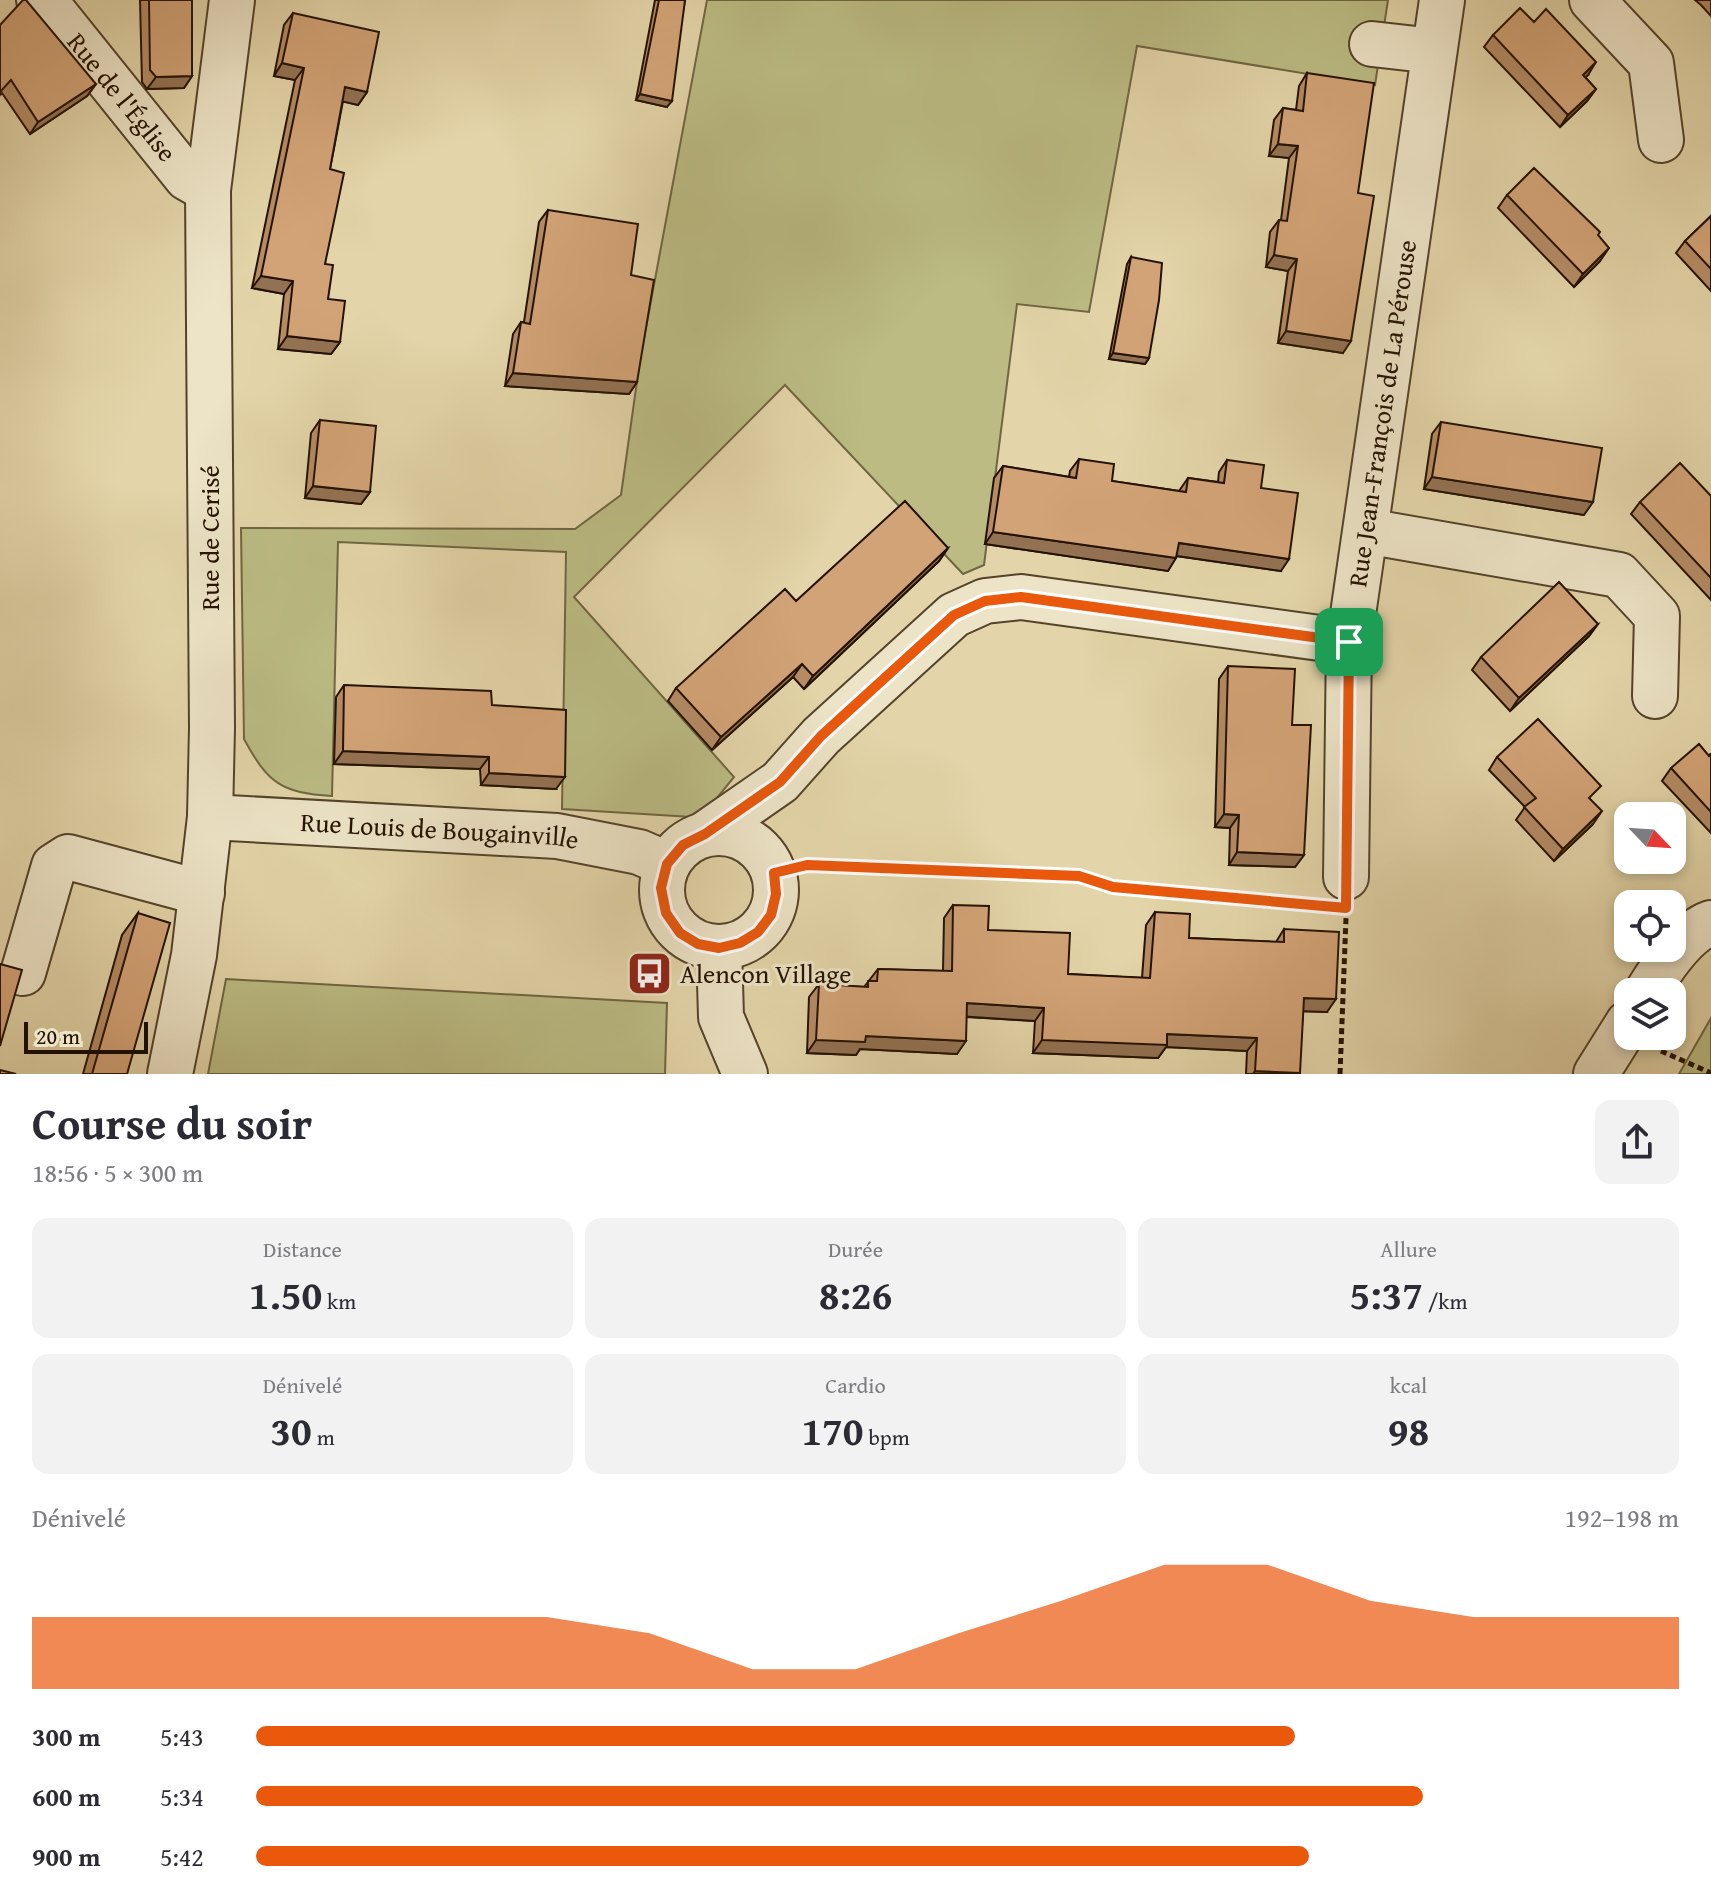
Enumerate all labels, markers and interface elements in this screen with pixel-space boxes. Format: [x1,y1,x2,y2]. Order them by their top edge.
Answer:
street label: Rue de l'Église [58,24,186,170]
street label: Rue Jean-François de La Pérouse [1337,237,1426,590]
street label: Rue de Cerisé [190,465,229,611]
pin [1315,608,1383,676]
icon: arrive [1327,620,1371,664]
street label: Rue Louis de Bougainville [300,802,582,859]
north arrow [1614,802,1686,874]
map controls [1614,802,1686,1050]
button: locate [1614,890,1686,962]
bus stop icon: Alencon Village [625,950,673,998]
place label: Alencon Village [680,954,851,993]
button: layers [1614,978,1686,1050]
scale bar [24,1018,148,1054]
text: 20 m [36,1020,80,1052]
text: Course du soir [32,1091,312,1155]
button: share [1595,1100,1679,1184]
text: 18:56 · 5 × 300 m [32,1153,203,1192]
text: Distance [263,1233,342,1265]
text: Durée [828,1233,883,1265]
text: Allure [1380,1233,1437,1265]
text: 1.50 [249,1265,322,1324]
text: 8:26 [819,1265,892,1324]
text: 5:37 [1350,1265,1423,1324]
text: km [322,1285,356,1317]
text: /km [1423,1285,1467,1317]
text: Dénivelé [263,1369,342,1401]
text: Cardio [825,1369,886,1401]
text: kcal [1390,1369,1427,1401]
text: 30 [270,1401,312,1460]
text: 170 [801,1401,864,1460]
text: 98 [1388,1401,1429,1460]
text: m [312,1421,335,1453]
text: bpm [864,1421,910,1453]
text: Dénivelé [32,1498,126,1537]
text: 192–198 m [1565,1498,1679,1537]
text: 300 m [32,1717,100,1756]
text: 5:43 [160,1717,204,1756]
text: 600 m [32,1777,100,1816]
text: 5:34 [160,1777,204,1816]
text: 900 m [32,1837,100,1876]
text: 5:42 [160,1837,204,1876]

